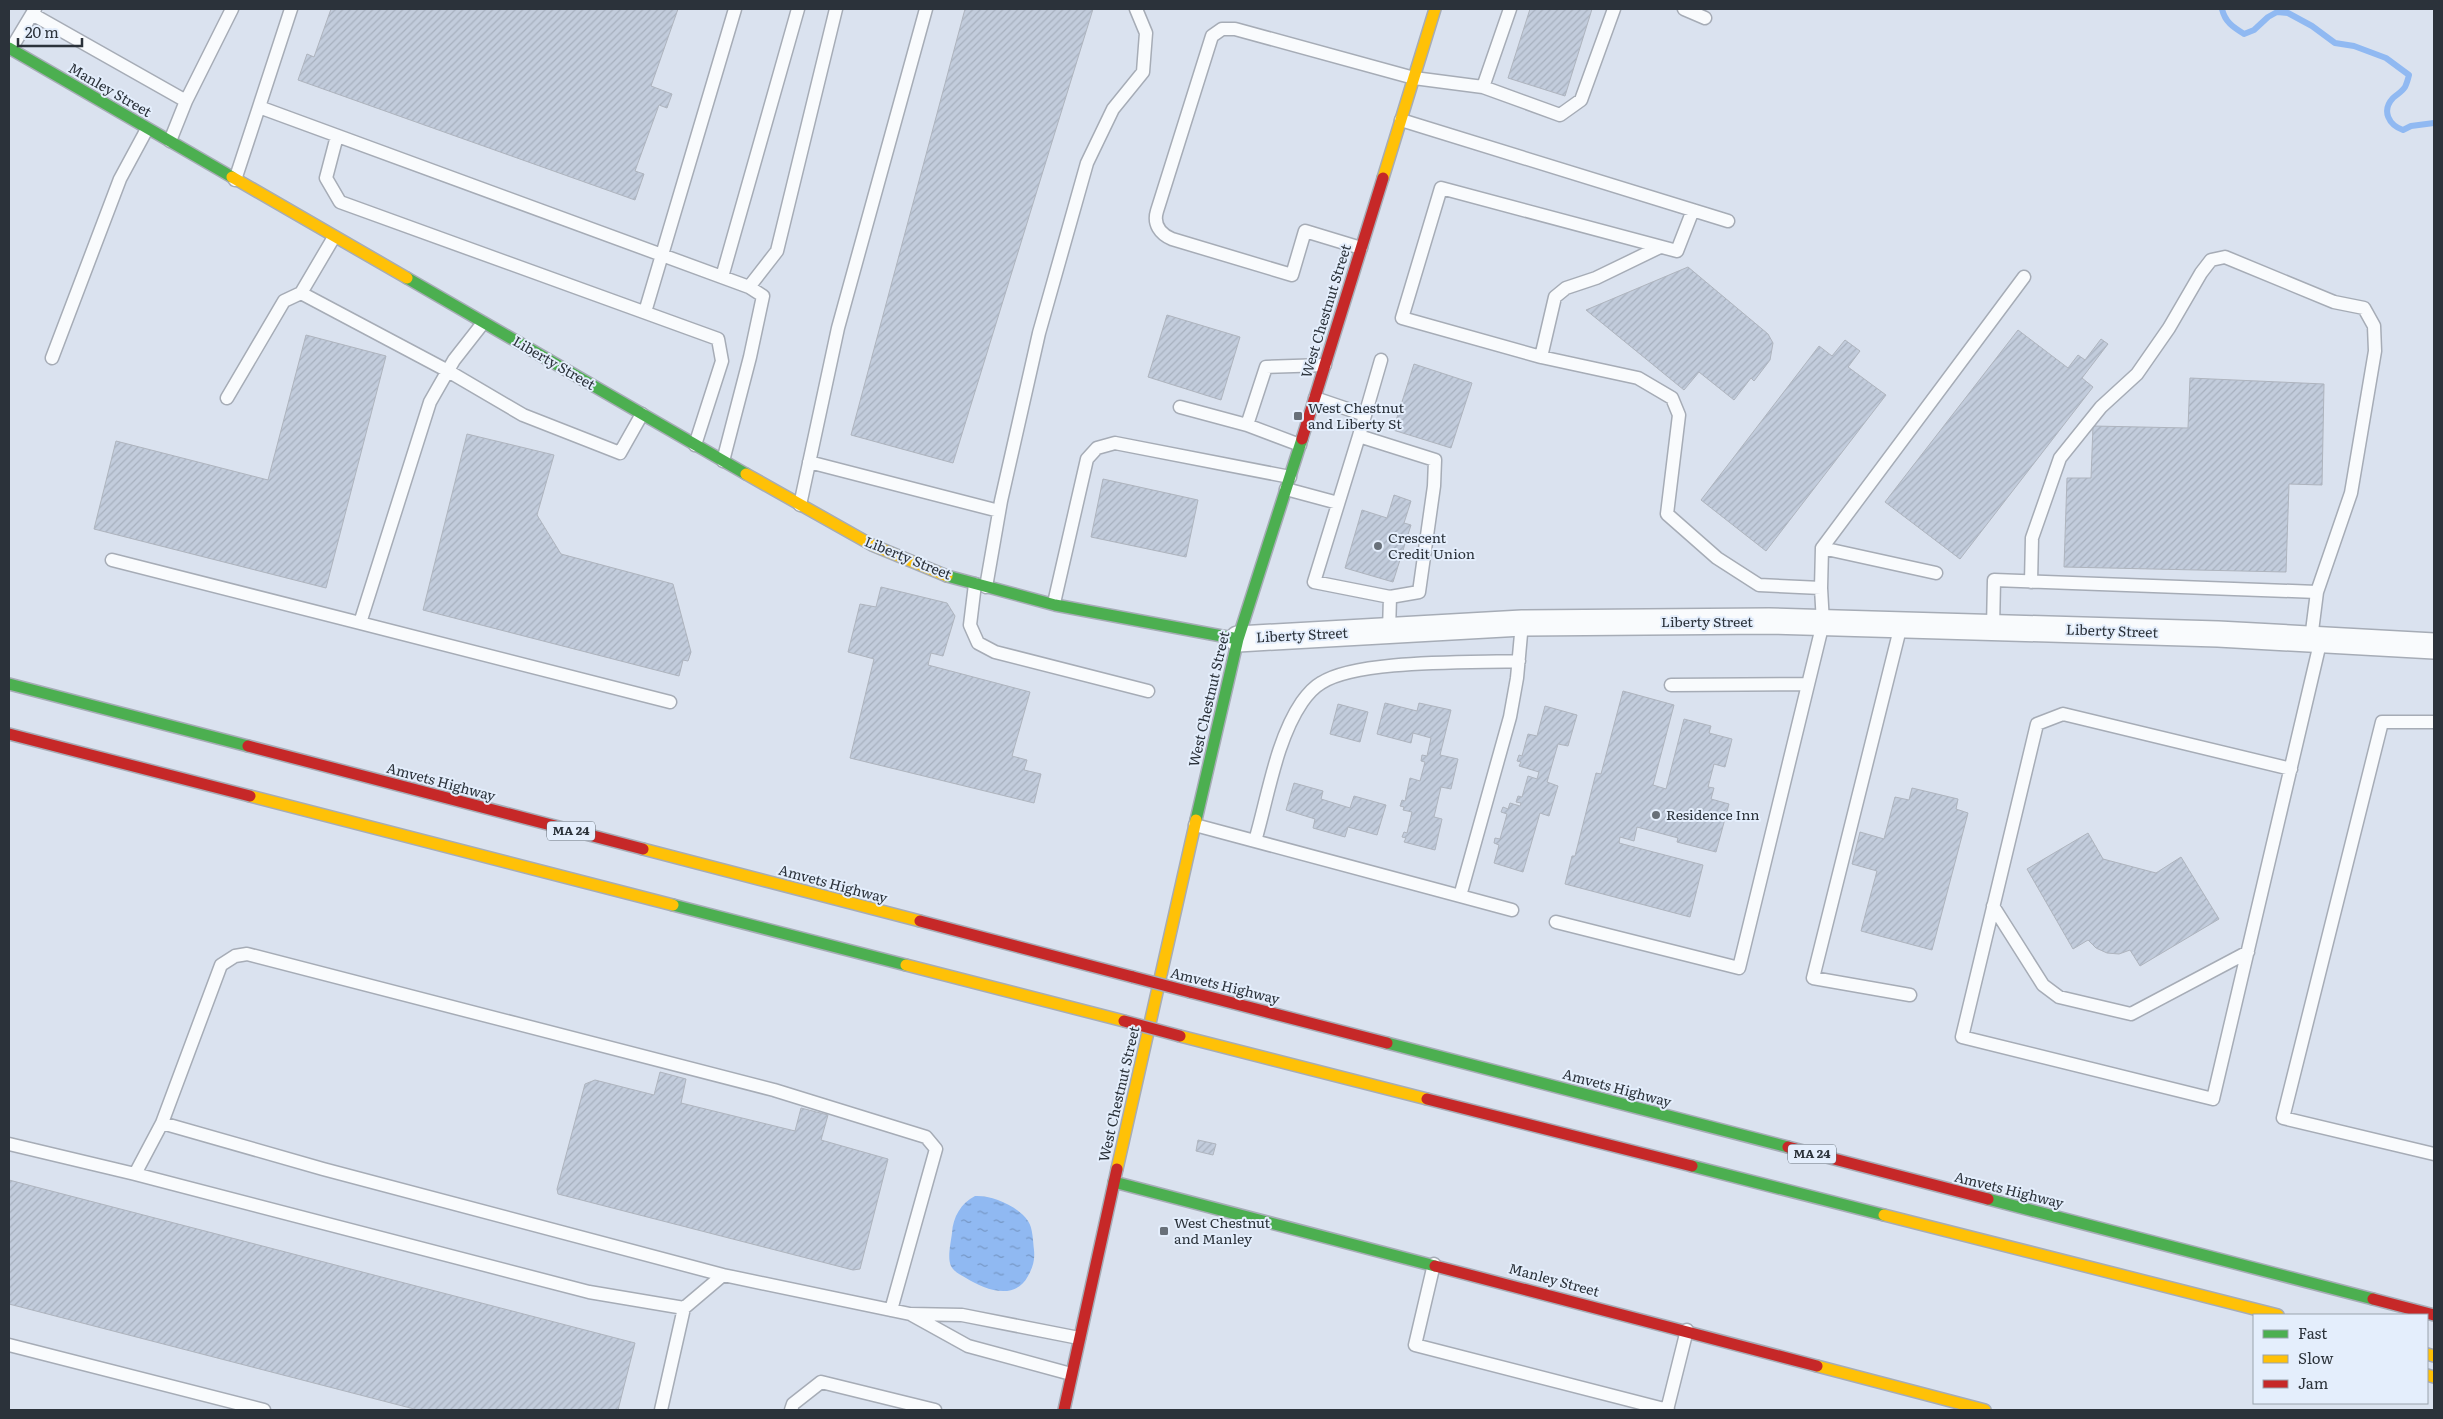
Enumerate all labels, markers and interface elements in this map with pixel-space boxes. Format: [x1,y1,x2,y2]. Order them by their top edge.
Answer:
scale bar [18,15,81,47]
text: 20 m [25,20,59,43]
street label: Manley Street [65,57,156,121]
street label: West Chestnut Street [1295,241,1355,380]
street label: Liberty Street [510,330,600,394]
place label: West Chestnut and Liberty St [1308,397,1405,433]
marker: West Chestnut and Liberty St [1292,410,1304,422]
place label: Crescent Credit Union [1388,527,1475,563]
street label: Liberty Street [862,531,955,584]
marker: Crescent Credit Union [1372,540,1384,552]
street label: Liberty Street [1661,611,1753,631]
street label: Liberty Street [2066,618,2159,642]
street label: Liberty Street [1255,622,1349,646]
street label: West Chestnut Street [1183,628,1233,769]
street label: Amvets Highway [385,757,499,805]
place label: Residence Inn [1666,804,1760,824]
marker: Residence Inn [1650,809,1662,821]
road number: MA 24 [547,821,595,840]
street label: Amvets Highway [777,859,891,907]
street label: Amvets Highway [1168,962,1283,1009]
street label: West Chestnut Street [1093,1023,1143,1164]
street label: Amvets Highway [1561,1063,1675,1111]
road number: MA 24 [1788,1144,1836,1164]
street label: Amvets Highway [1952,1166,2067,1213]
place label: West Chestnut and Manley [1174,1212,1271,1248]
marker: West Chestnut and Manley [1158,1225,1170,1237]
street label: Manley Street [1507,1257,1602,1301]
legend [2253,1314,2428,1404]
text: Fast [2298,1321,2327,1344]
text: Slow [2298,1346,2333,1369]
text: Jam [2298,1371,2329,1394]

